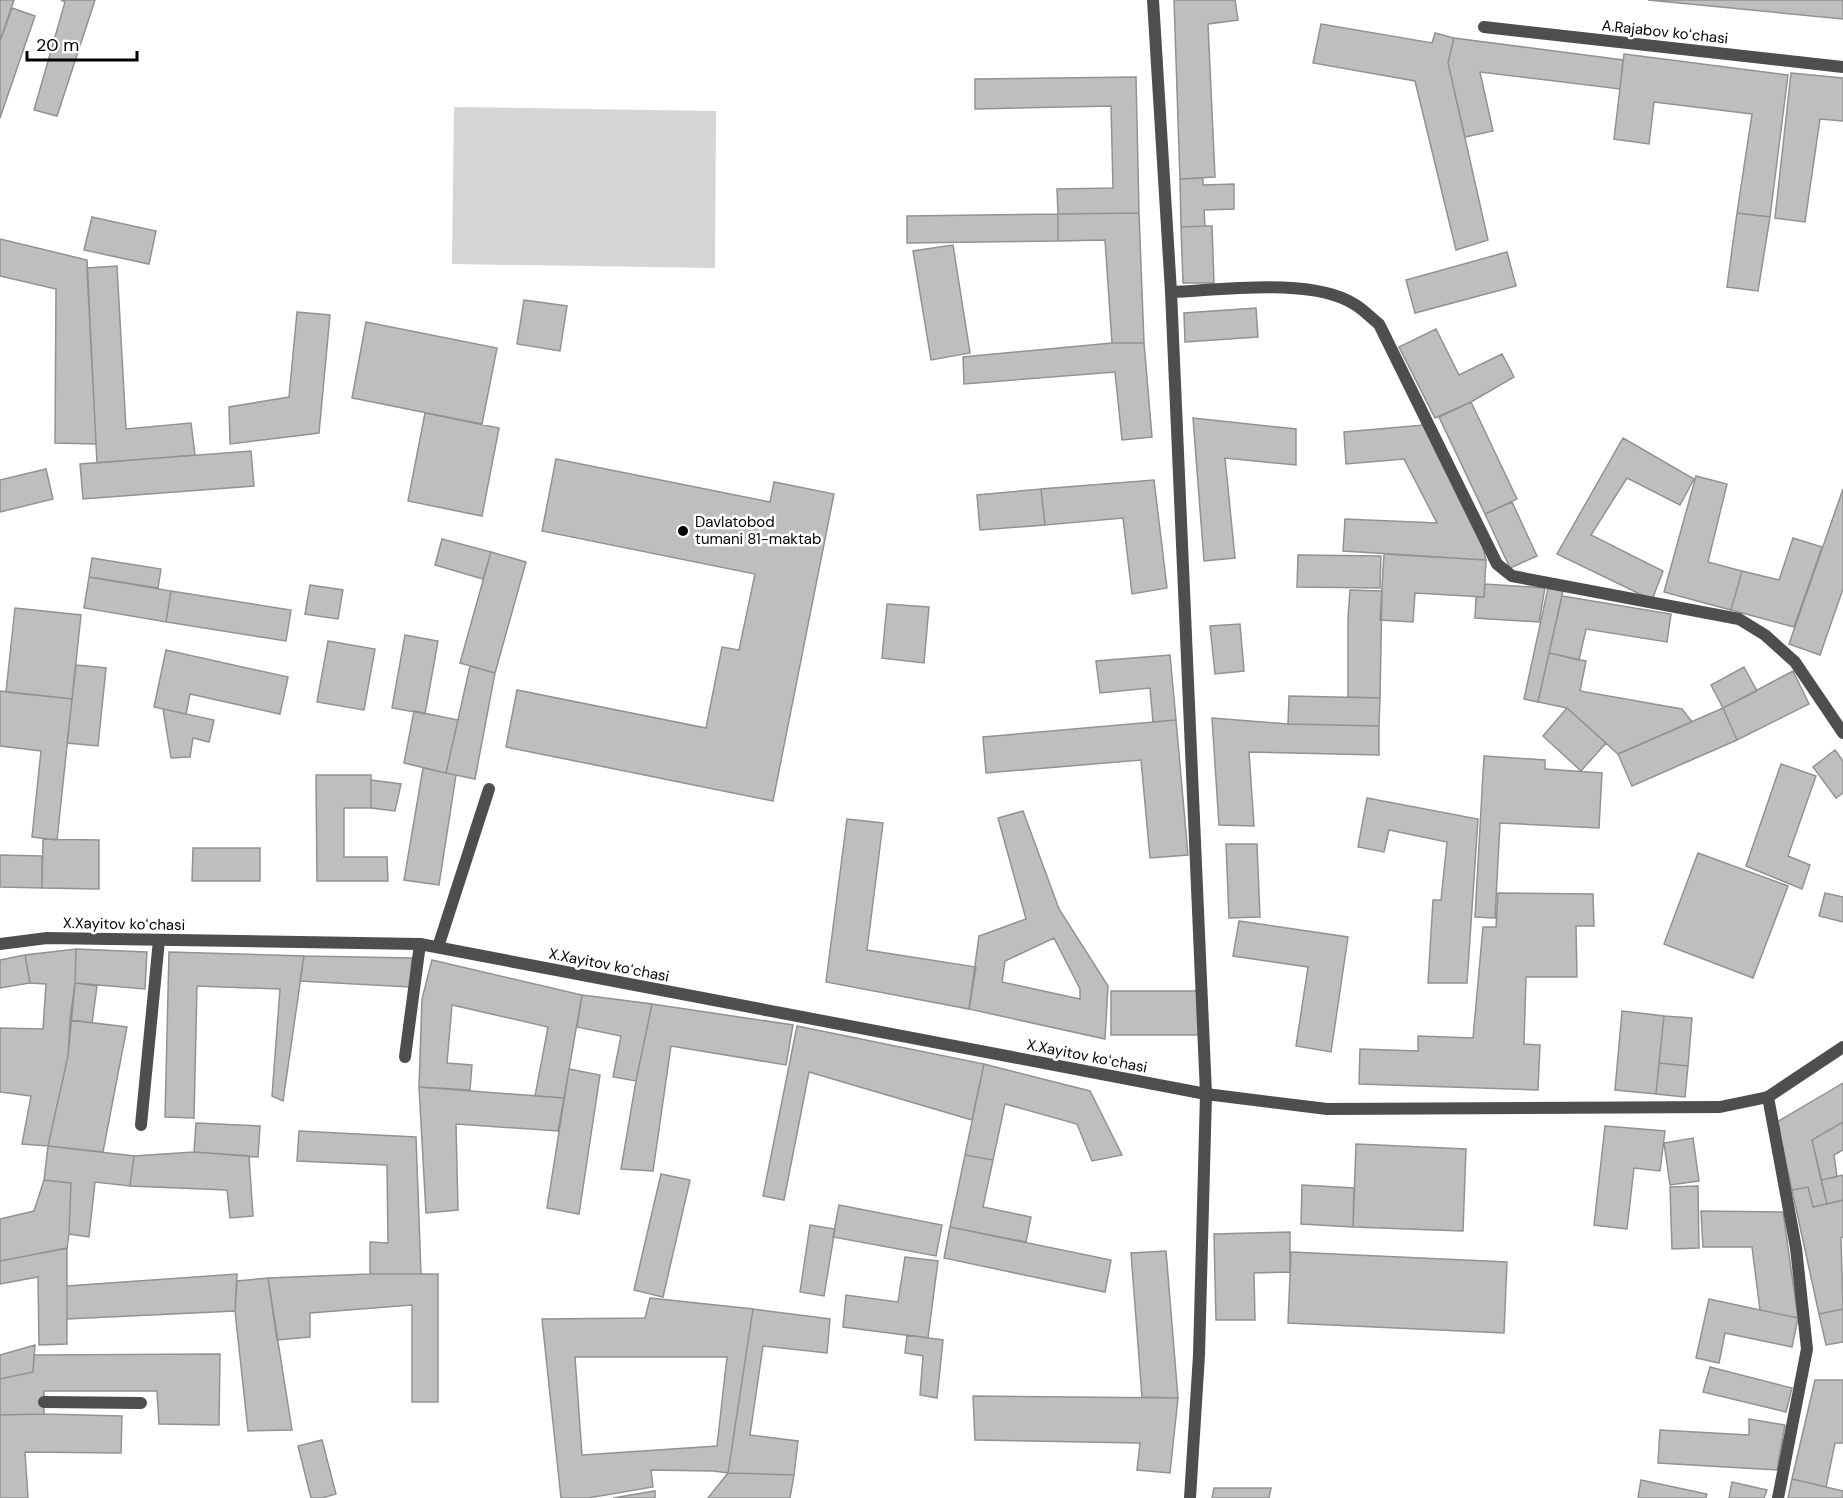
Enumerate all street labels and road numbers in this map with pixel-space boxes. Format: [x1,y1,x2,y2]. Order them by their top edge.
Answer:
street label: A.Rajabov koʻchasi [1601,15,1729,49]
street label: X.Xayitov koʻchasi [63,913,185,935]
street label: X.Xayitov koʻchasi [547,944,671,986]
street label: X.Xayitov koʻchasi [1025,1035,1149,1077]

